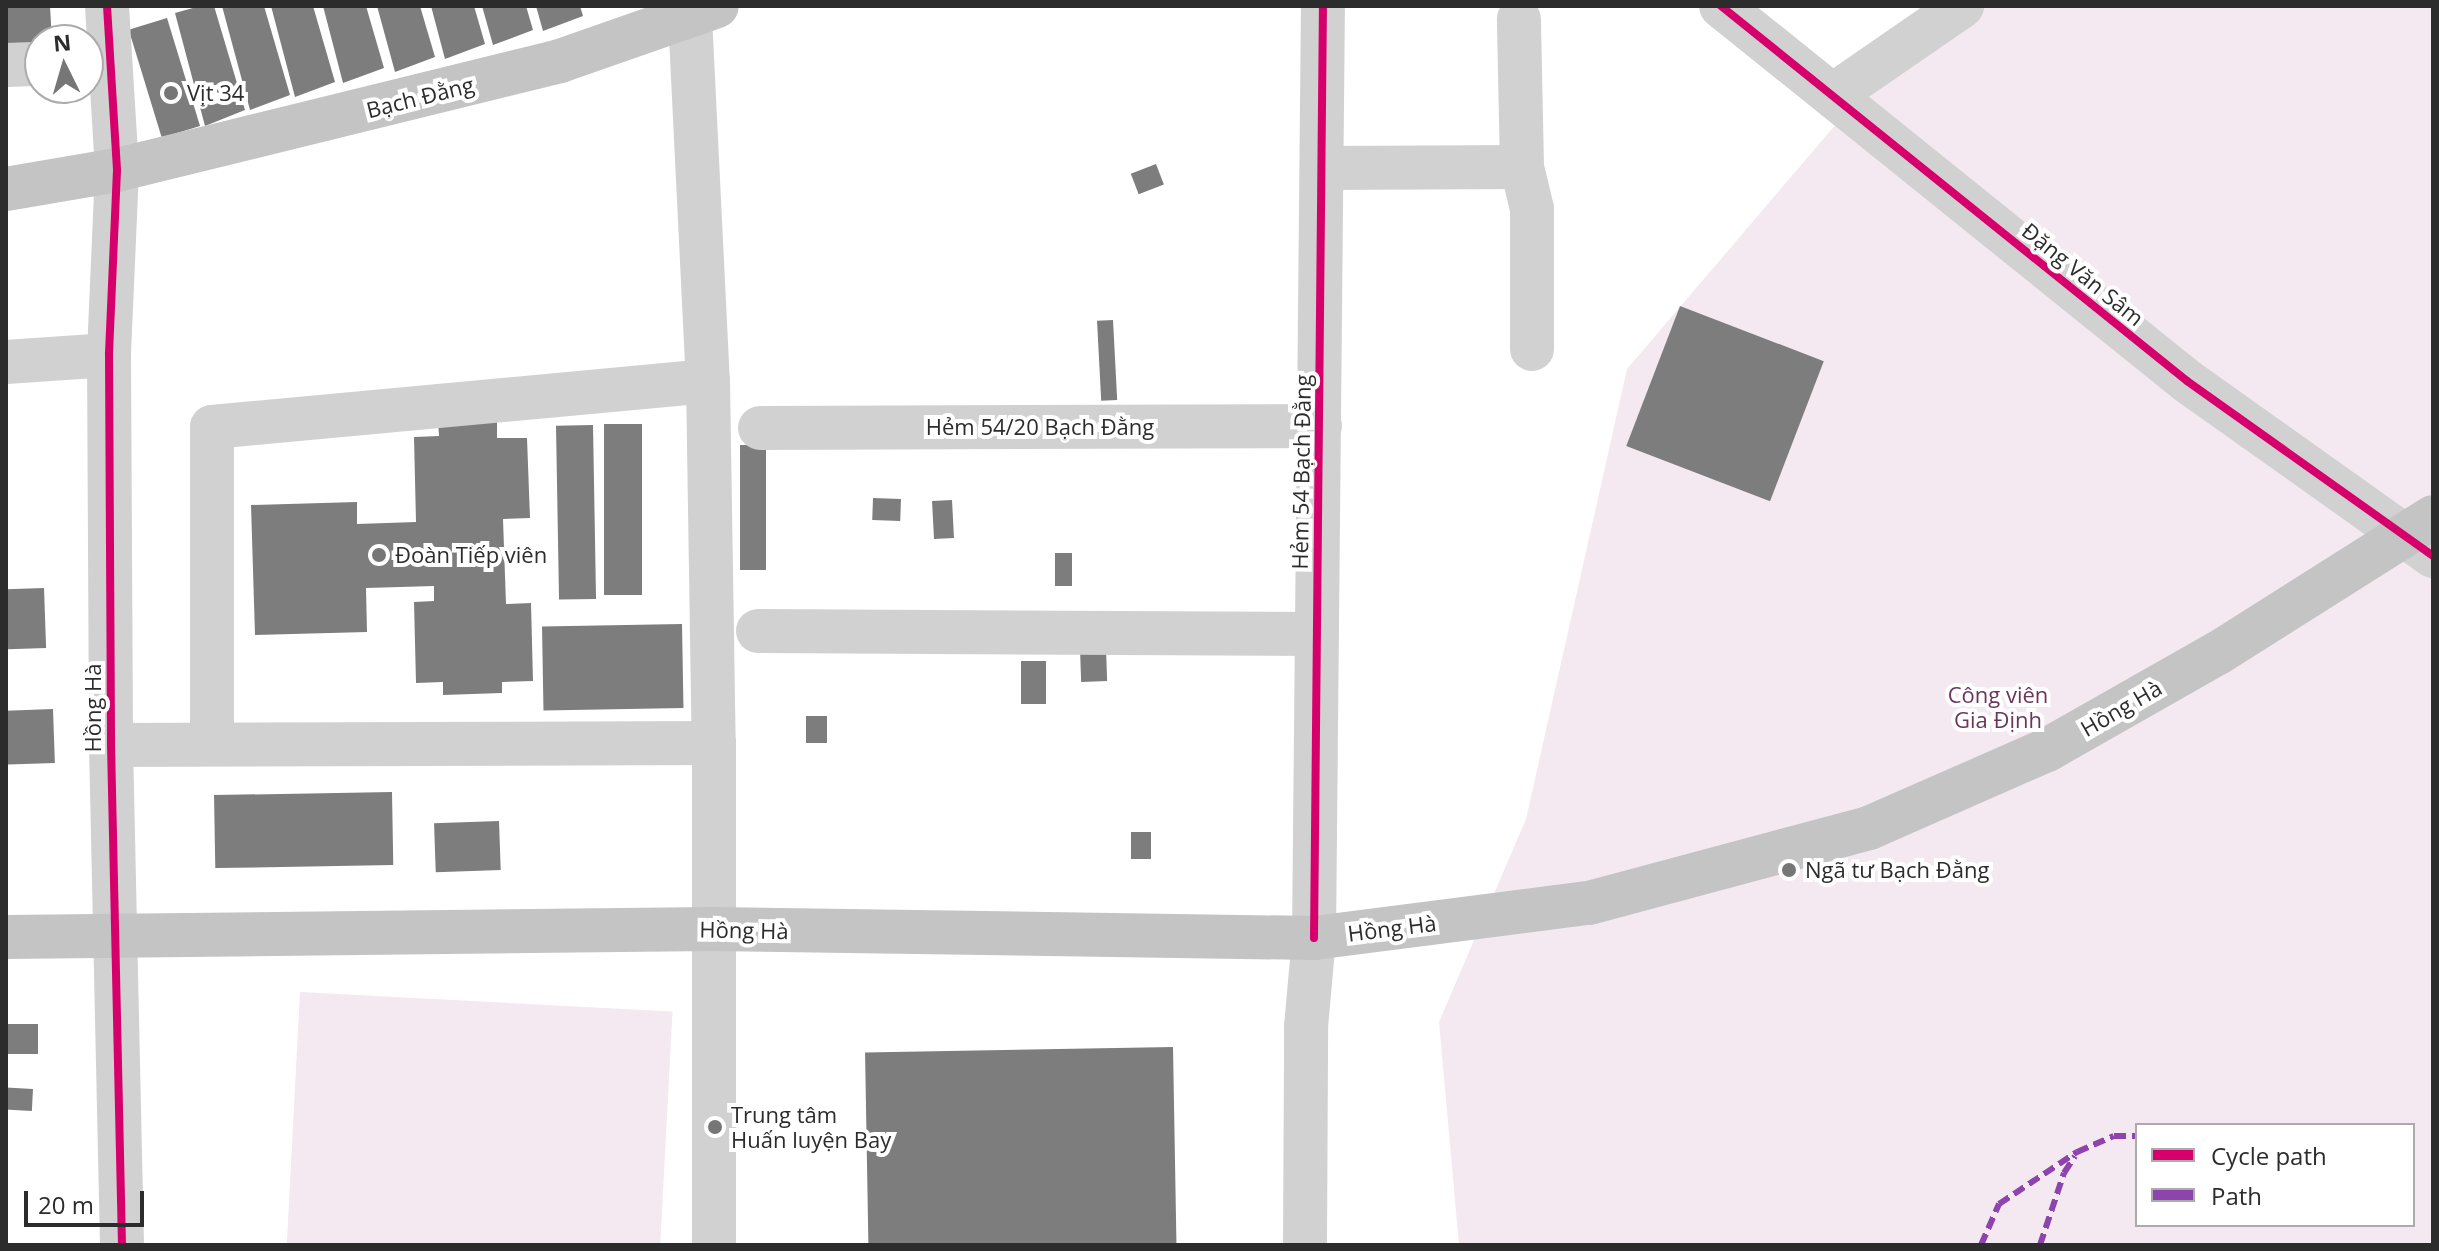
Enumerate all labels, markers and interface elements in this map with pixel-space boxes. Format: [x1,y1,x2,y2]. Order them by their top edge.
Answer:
north arrow [24,24,104,104]
text: N [52,26,72,58]
street label: Bạch Đằng [364,71,476,123]
place label: Vịt 34 [187,80,244,106]
marker: Vịt 34 [162,84,180,102]
street label: Đặng Văn Sâm [2017,217,2149,331]
street label: Hẻm 54 Bạch Đằng [1286,374,1316,570]
street label: Hẻm 54/20 Bạch Đằng [926,414,1154,440]
place label: Đoàn Tiếp viên [395,542,547,568]
marker: Đoàn Tiếp viên [370,546,388,564]
street label: Hồng Hà [80,663,106,753]
street label: Hồng Hà [2076,674,2166,742]
park label: Công viên Gia Định [1948,681,2048,732]
place label: Ngã tư Bạch Đằng [1805,857,1989,883]
marker: Ngã tư Bạch Đằng [1780,861,1798,879]
street label: Hồng Hà [1346,909,1438,947]
street label: Hồng Hà [699,916,789,944]
place label: Trung tâm Huấn luyện Bay [731,1101,891,1152]
marker: Trung tâm Huấn luyện Bay [706,1118,724,1136]
legend [2135,1123,2415,1227]
text: Cycle path [2211,1139,2327,1172]
scale bar [28,1175,148,1225]
text: Path [2211,1179,2262,1212]
text: 20 m [38,1188,94,1221]

